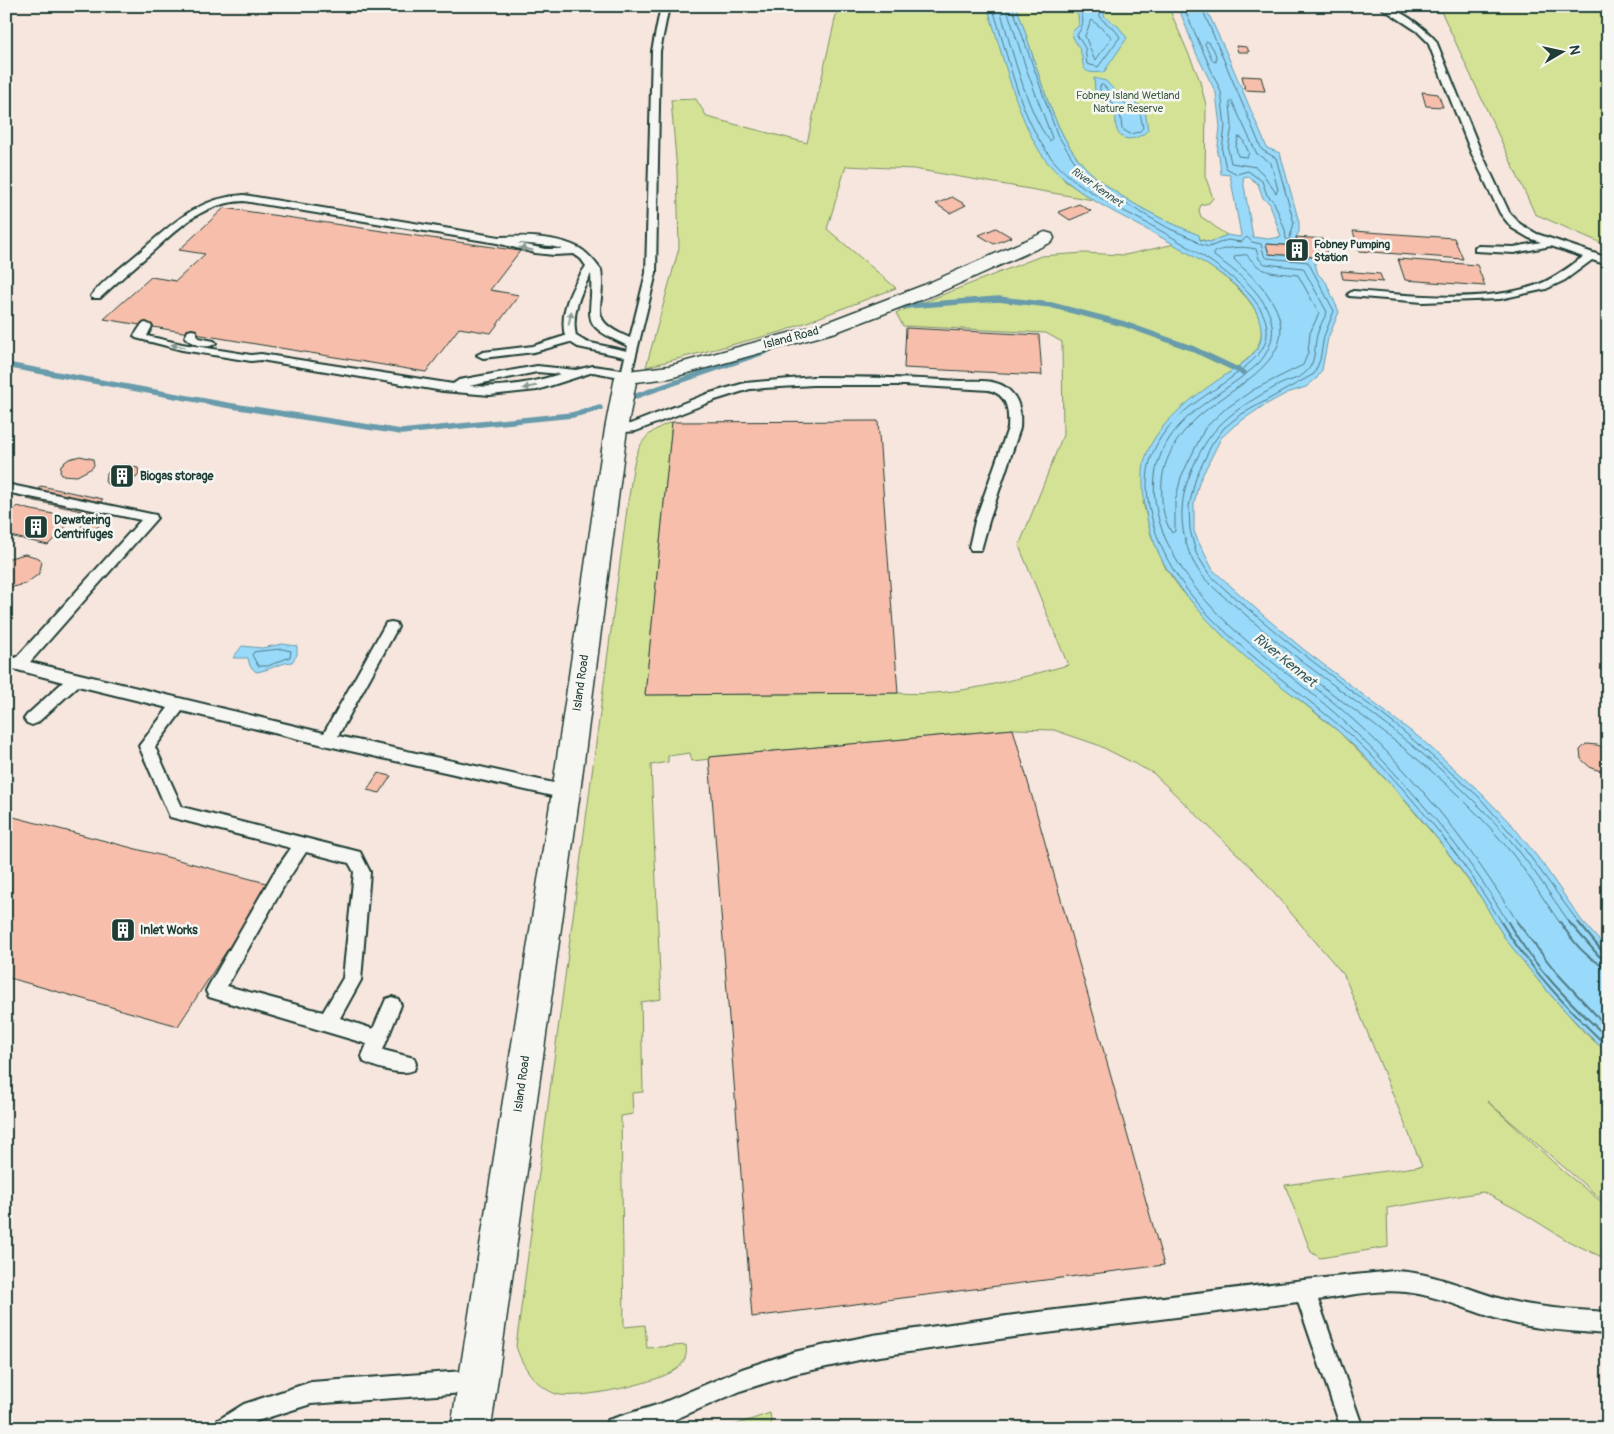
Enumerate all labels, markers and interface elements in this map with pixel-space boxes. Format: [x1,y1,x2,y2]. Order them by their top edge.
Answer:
north arrow [1536,28,1586,78]
text: N [1565,44,1583,56]
park label: Fobney Island Wetland Nature Reserve [1076,89,1180,115]
water label: River Kennet [1069,165,1126,210]
building icon: Fobney Pumping Station [1284,237,1310,263]
place label: Fobney Pumping Station [1314,238,1390,264]
one-way arrow [517,244,533,252]
one-way arrow [566,310,574,325]
street label: Island Road [762,323,821,353]
one-way arrow [171,342,186,350]
one-way arrow [521,384,537,392]
building icon: Biogas storage [109,463,135,489]
place label: Biogas storage [140,469,215,484]
place label: Dewatering Centrifuges [54,513,113,542]
building icon: Dewatering Centrifuges [23,514,49,540]
water label: River Kennet [1250,630,1321,691]
street label: Island Road [570,654,592,712]
building icon: Inlet Works [110,917,136,943]
place label: Inlet Works [140,923,198,938]
street label: Island Road [511,1055,533,1113]

